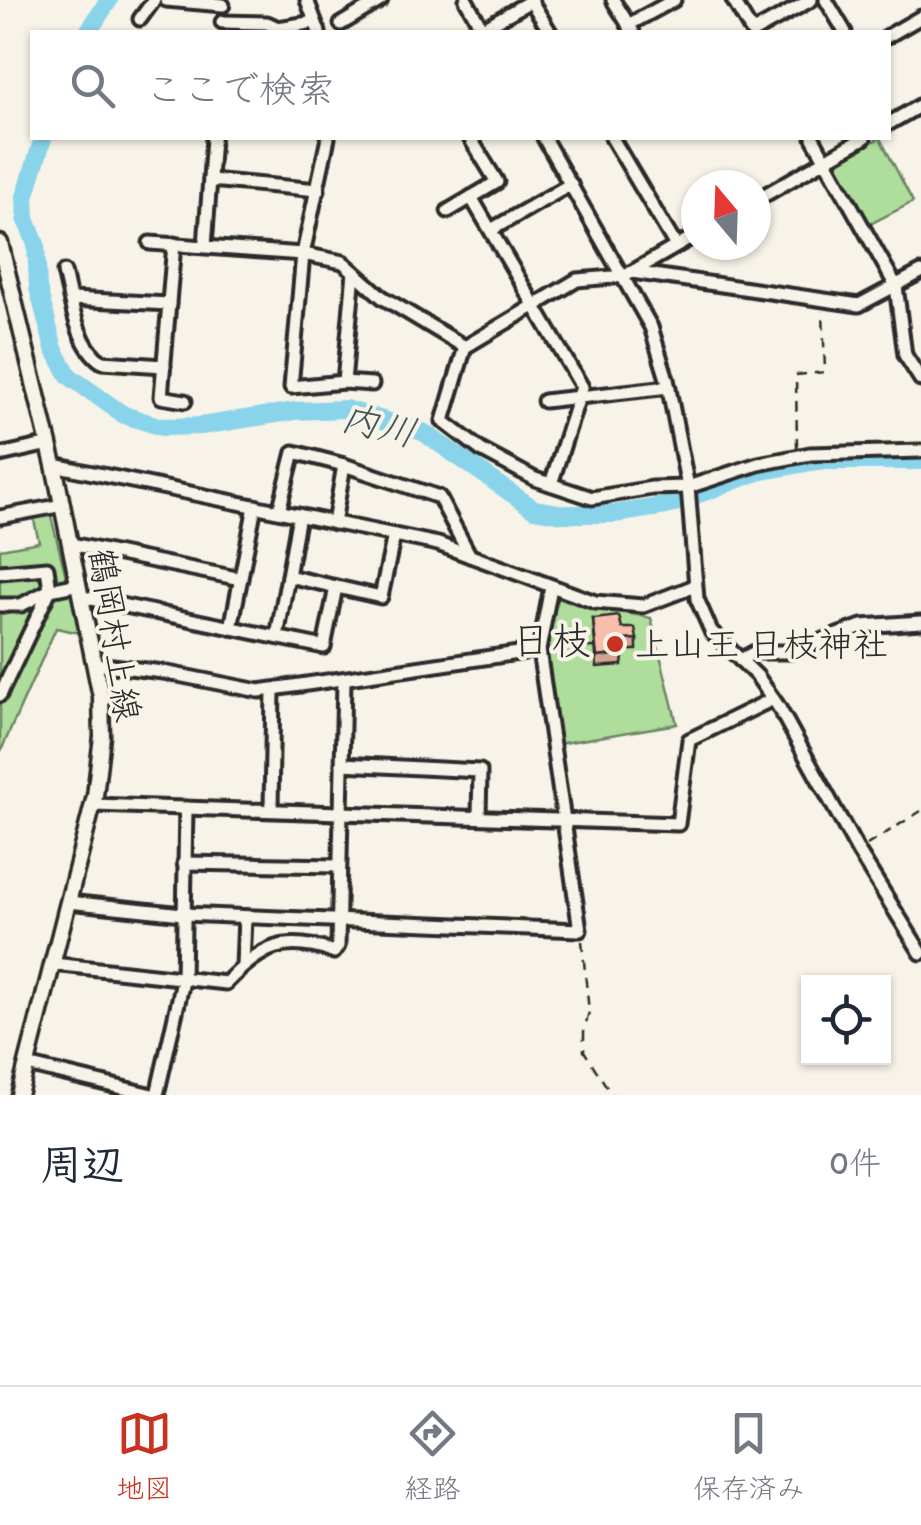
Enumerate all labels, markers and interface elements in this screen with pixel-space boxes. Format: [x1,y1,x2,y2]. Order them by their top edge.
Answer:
search box [30,30,891,140]
icon: search [65,58,120,113]
text: ここで検索 [145,66,335,112]
north arrow [681,170,771,260]
water label: 内川 [337,393,421,457]
street label: 鶴岡村上線 [81,545,149,725]
district label: 日枝 [511,616,591,664]
place label: 上山王 日枝神社 [635,623,888,665]
marker: 上山王 日枝神社 [604,633,626,655]
map controls [801,975,891,1065]
button: locate [801,975,891,1065]
text: 周辺 [40,1139,124,1190]
text: 0件 [829,1144,881,1182]
tab: 地図 [116,1406,172,1506]
tab: 経路 [404,1406,461,1506]
tab: 保存済み [693,1406,805,1506]

